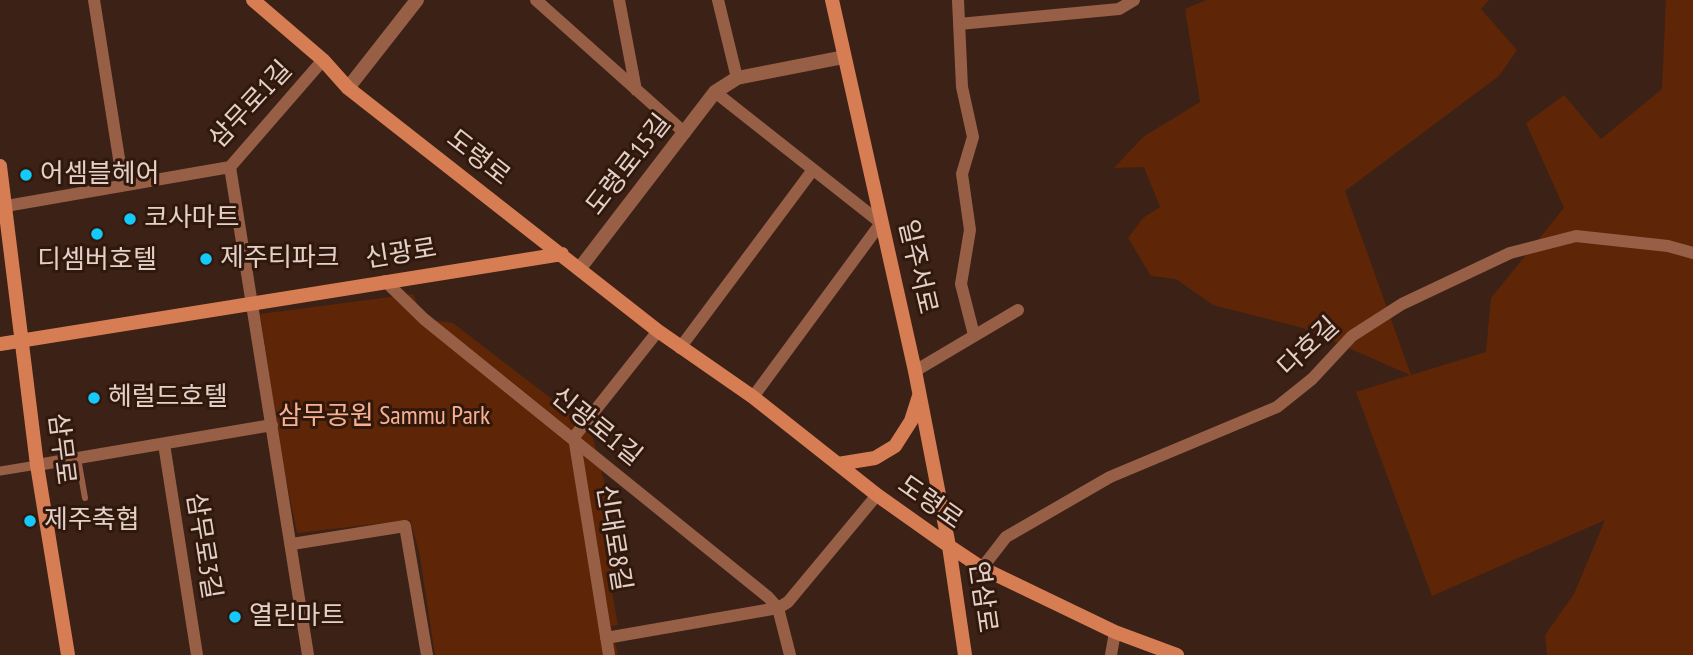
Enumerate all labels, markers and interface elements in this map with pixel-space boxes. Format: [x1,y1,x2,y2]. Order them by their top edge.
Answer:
street label: 삼무로1길 [203,55,299,155]
street label: 도령로15길 [580,108,678,222]
street label: 도령로 [440,124,516,192]
place label: 어셈블헤어 [40,159,160,191]
marker: 어셈블헤어 [18,167,34,183]
place label: 코사마트 [144,203,240,235]
marker: 코사마트 [122,211,138,227]
street label: 일주서로 [891,217,943,317]
marker: 디셈버호텔 [89,226,105,242]
street label: 신광로 [363,233,439,275]
place label: 제주티파크 [220,243,340,275]
place label: 디셈버호텔 [37,245,157,277]
marker: 제주티파크 [198,251,214,267]
street label: 다호길 [1272,311,1346,383]
street label: 신광로1길 [544,381,648,473]
place label: 헤럴드호텔 [108,382,228,414]
marker: 헤럴드호텔 [86,390,102,406]
park label: 삼무공원 Sammu Park [278,401,490,433]
street label: 삼무로 [41,411,81,487]
street label: 도령로 [892,470,968,536]
street label: 신대로8길 [589,483,637,593]
street label: 삼무로3길 [179,491,227,601]
place label: 제주축협 [44,505,140,537]
marker: 제주축협 [22,513,38,529]
street label: 연삼로 [962,559,1002,635]
place label: 열린마트 [249,601,345,633]
marker: 열린마트 [227,609,243,625]

